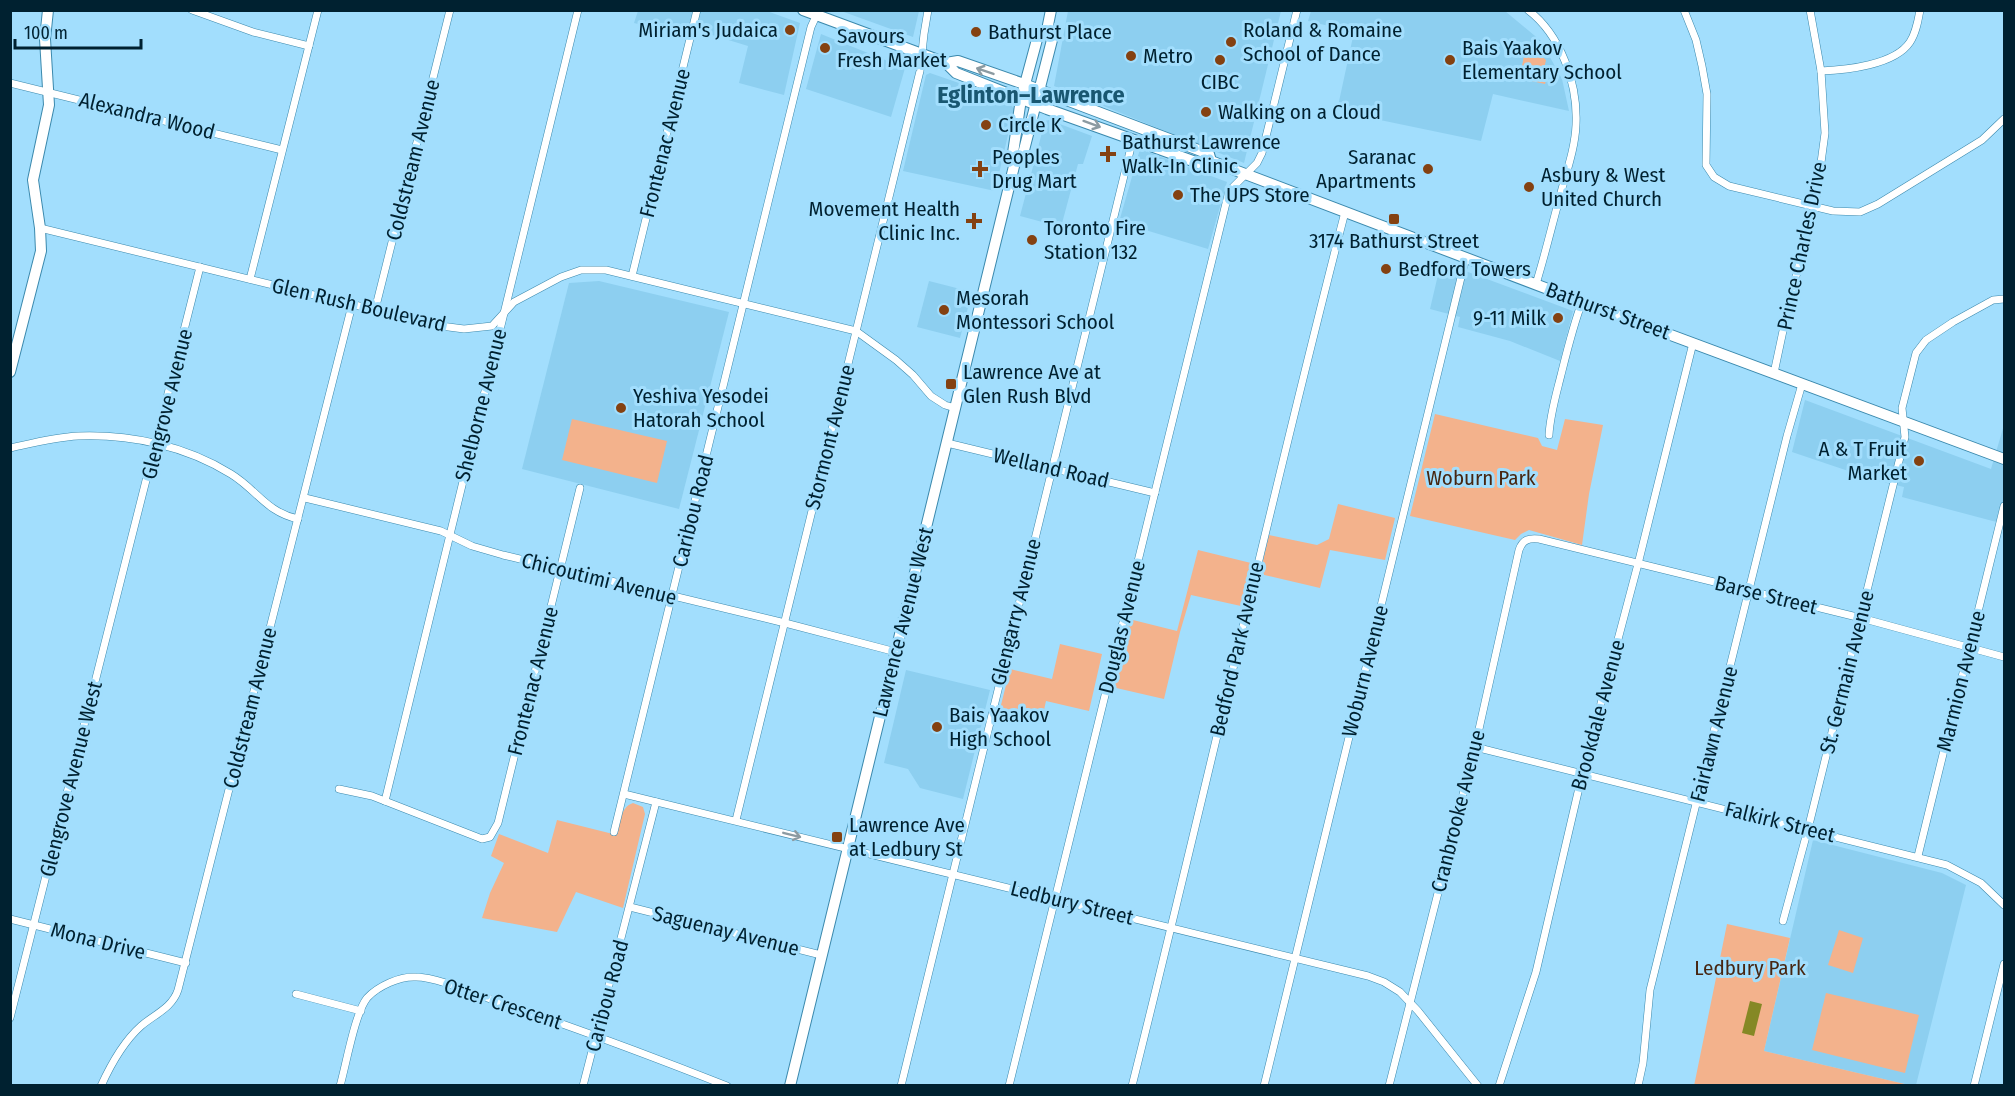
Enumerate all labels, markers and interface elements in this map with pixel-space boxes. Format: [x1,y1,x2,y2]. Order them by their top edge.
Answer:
scale bar [15,12,141,50]
place label: Miriam's Judaica [638,17,778,43]
place label: Roland & Romaine School of Dance [1243,17,1402,67]
place label: Bathurst Place [988,19,1112,45]
text: 100 m [24,22,68,44]
marker: Miriam's Judaica [783,23,797,37]
place label: Savours Fresh Market [837,23,947,73]
marker: Bathurst Place [969,25,983,39]
marker: Roland & Romaine School of Dance [1224,35,1238,49]
place label: Bais Yaakov Elementary School [1462,35,1622,85]
marker: Savours Fresh Market [818,41,832,55]
place label: Metro [1143,43,1193,69]
marker: Metro [1124,49,1138,63]
marker: CIBC [1213,53,1227,67]
marker: Bais Yaakov Elementary School [1443,53,1457,67]
one-way arrow [976,64,995,75]
street label: Frontenac Avenue [634,66,696,220]
place label: CIBC [1201,69,1239,95]
street label: Coldstream Avenue [380,77,446,243]
district label: Eglinton–Lawrence [937,81,1125,109]
street label: Alexandra Wood [76,87,218,145]
place label: Walking on a Cloud [1218,99,1381,125]
marker: Walking on a Cloud [1199,105,1213,119]
place label: Circle K [998,112,1062,138]
marker: Circle K [979,118,993,132]
one-way arrow [1082,120,1100,131]
place label: Bathurst Lawrence Walk-In Clinic [1122,129,1281,179]
place label: Peoples Drug Mart [992,144,1077,194]
place label: Saranac Apartments [1316,144,1416,194]
marker: Bathurst Lawrence Walk-In Clinic [1099,145,1117,163]
street label: Prince Charles Drive [1771,159,1833,333]
marker: Peoples Drug Mart [973,162,987,176]
marker: Saranac Apartments [1421,162,1435,176]
place label: Asbury & West United Church [1541,162,1666,212]
marker: Asbury & West United Church [1522,180,1536,194]
place label: The UPS Store [1190,182,1310,208]
marker: The UPS Store [1171,188,1185,202]
place label: Movement Health Clinic Inc. [809,196,960,246]
marker: Movement Health Clinic Inc. [965,212,983,230]
marker: 3174 Bathurst Street [1387,212,1401,226]
place label: Toronto Fire Station 132 [1044,215,1146,265]
place label: 3174 Bathurst Street [1309,228,1479,254]
marker: Toronto Fire Station 132 [1025,233,1039,247]
place label: Bedford Towers [1398,256,1531,282]
marker: Bedford Towers [1379,262,1393,276]
street label: Glen Rush Boulevard [269,272,449,338]
street label: Bathurst Street [1542,277,1674,346]
place label: Mesorah Montessori School [956,285,1115,335]
marker: Mesorah Montessori School [937,303,951,317]
place label: 9-11 Milk [1473,305,1546,331]
marker: 9-11 Milk [1551,311,1565,325]
street label: Glengrove Avenue [136,326,198,482]
street label: Shelborne Avenue [449,326,513,484]
place label: Lawrence Ave at Glen Rush Blvd [963,359,1101,409]
street label: Stormont Avenue [799,362,861,512]
marker: Lawrence Ave at Glen Rush Blvd [944,377,958,391]
place label: Yeshiva Yesodei Hatorah School [633,383,769,433]
marker: Yeshiva Yesodei Hatorah School [614,401,628,415]
place label: A & T Fruit Market [1819,436,1907,486]
street label: Welland Road [991,442,1111,494]
street label: Caribou Road [666,452,720,570]
marker: A & T Fruit Market [1912,454,1926,468]
park label: Woburn Park [1426,465,1536,491]
street label: Lawrence Avenue West [867,524,939,720]
street label: Glengarry Avenue [985,536,1047,688]
street label: Chicoutimi Avenue [519,547,679,611]
street label: Douglas Avenue [1093,558,1151,696]
street label: Bedford Park Avenue [1204,559,1270,739]
street label: Barse Street [1712,570,1820,620]
street label: St. Germain Avenue [1814,588,1880,756]
street label: Woburn Avenue [1336,602,1394,740]
street label: Frontenac Avenue [502,604,564,758]
street label: Marmion Avenue [1931,608,1991,754]
street label: Coldstream Avenue [217,625,283,791]
street label: Brookdale Avenue [1565,637,1631,793]
street label: Fairlawn Avenue [1685,663,1743,805]
street label: Glengrove Avenue West [34,678,108,880]
place label: Bais Yaakov High School [949,702,1051,752]
marker: Bais Yaakov High School [930,720,944,734]
street label: Cranbrooke Avenue [1425,727,1491,895]
street label: Falkirk Street [1722,796,1838,848]
place label: Lawrence Ave at Ledbury St [849,812,965,862]
one-way arrow [782,829,801,841]
marker: Lawrence Ave at Ledbury St [830,830,844,844]
street label: Ledbury Street [1008,875,1136,931]
street label: Saguenay Avenue [650,900,802,962]
street label: Mona Drive [48,917,148,965]
street label: Caribou Road [580,937,634,1055]
park label: Ledbury Park [1694,955,1806,981]
street label: Otter Crescent [441,973,565,1035]

